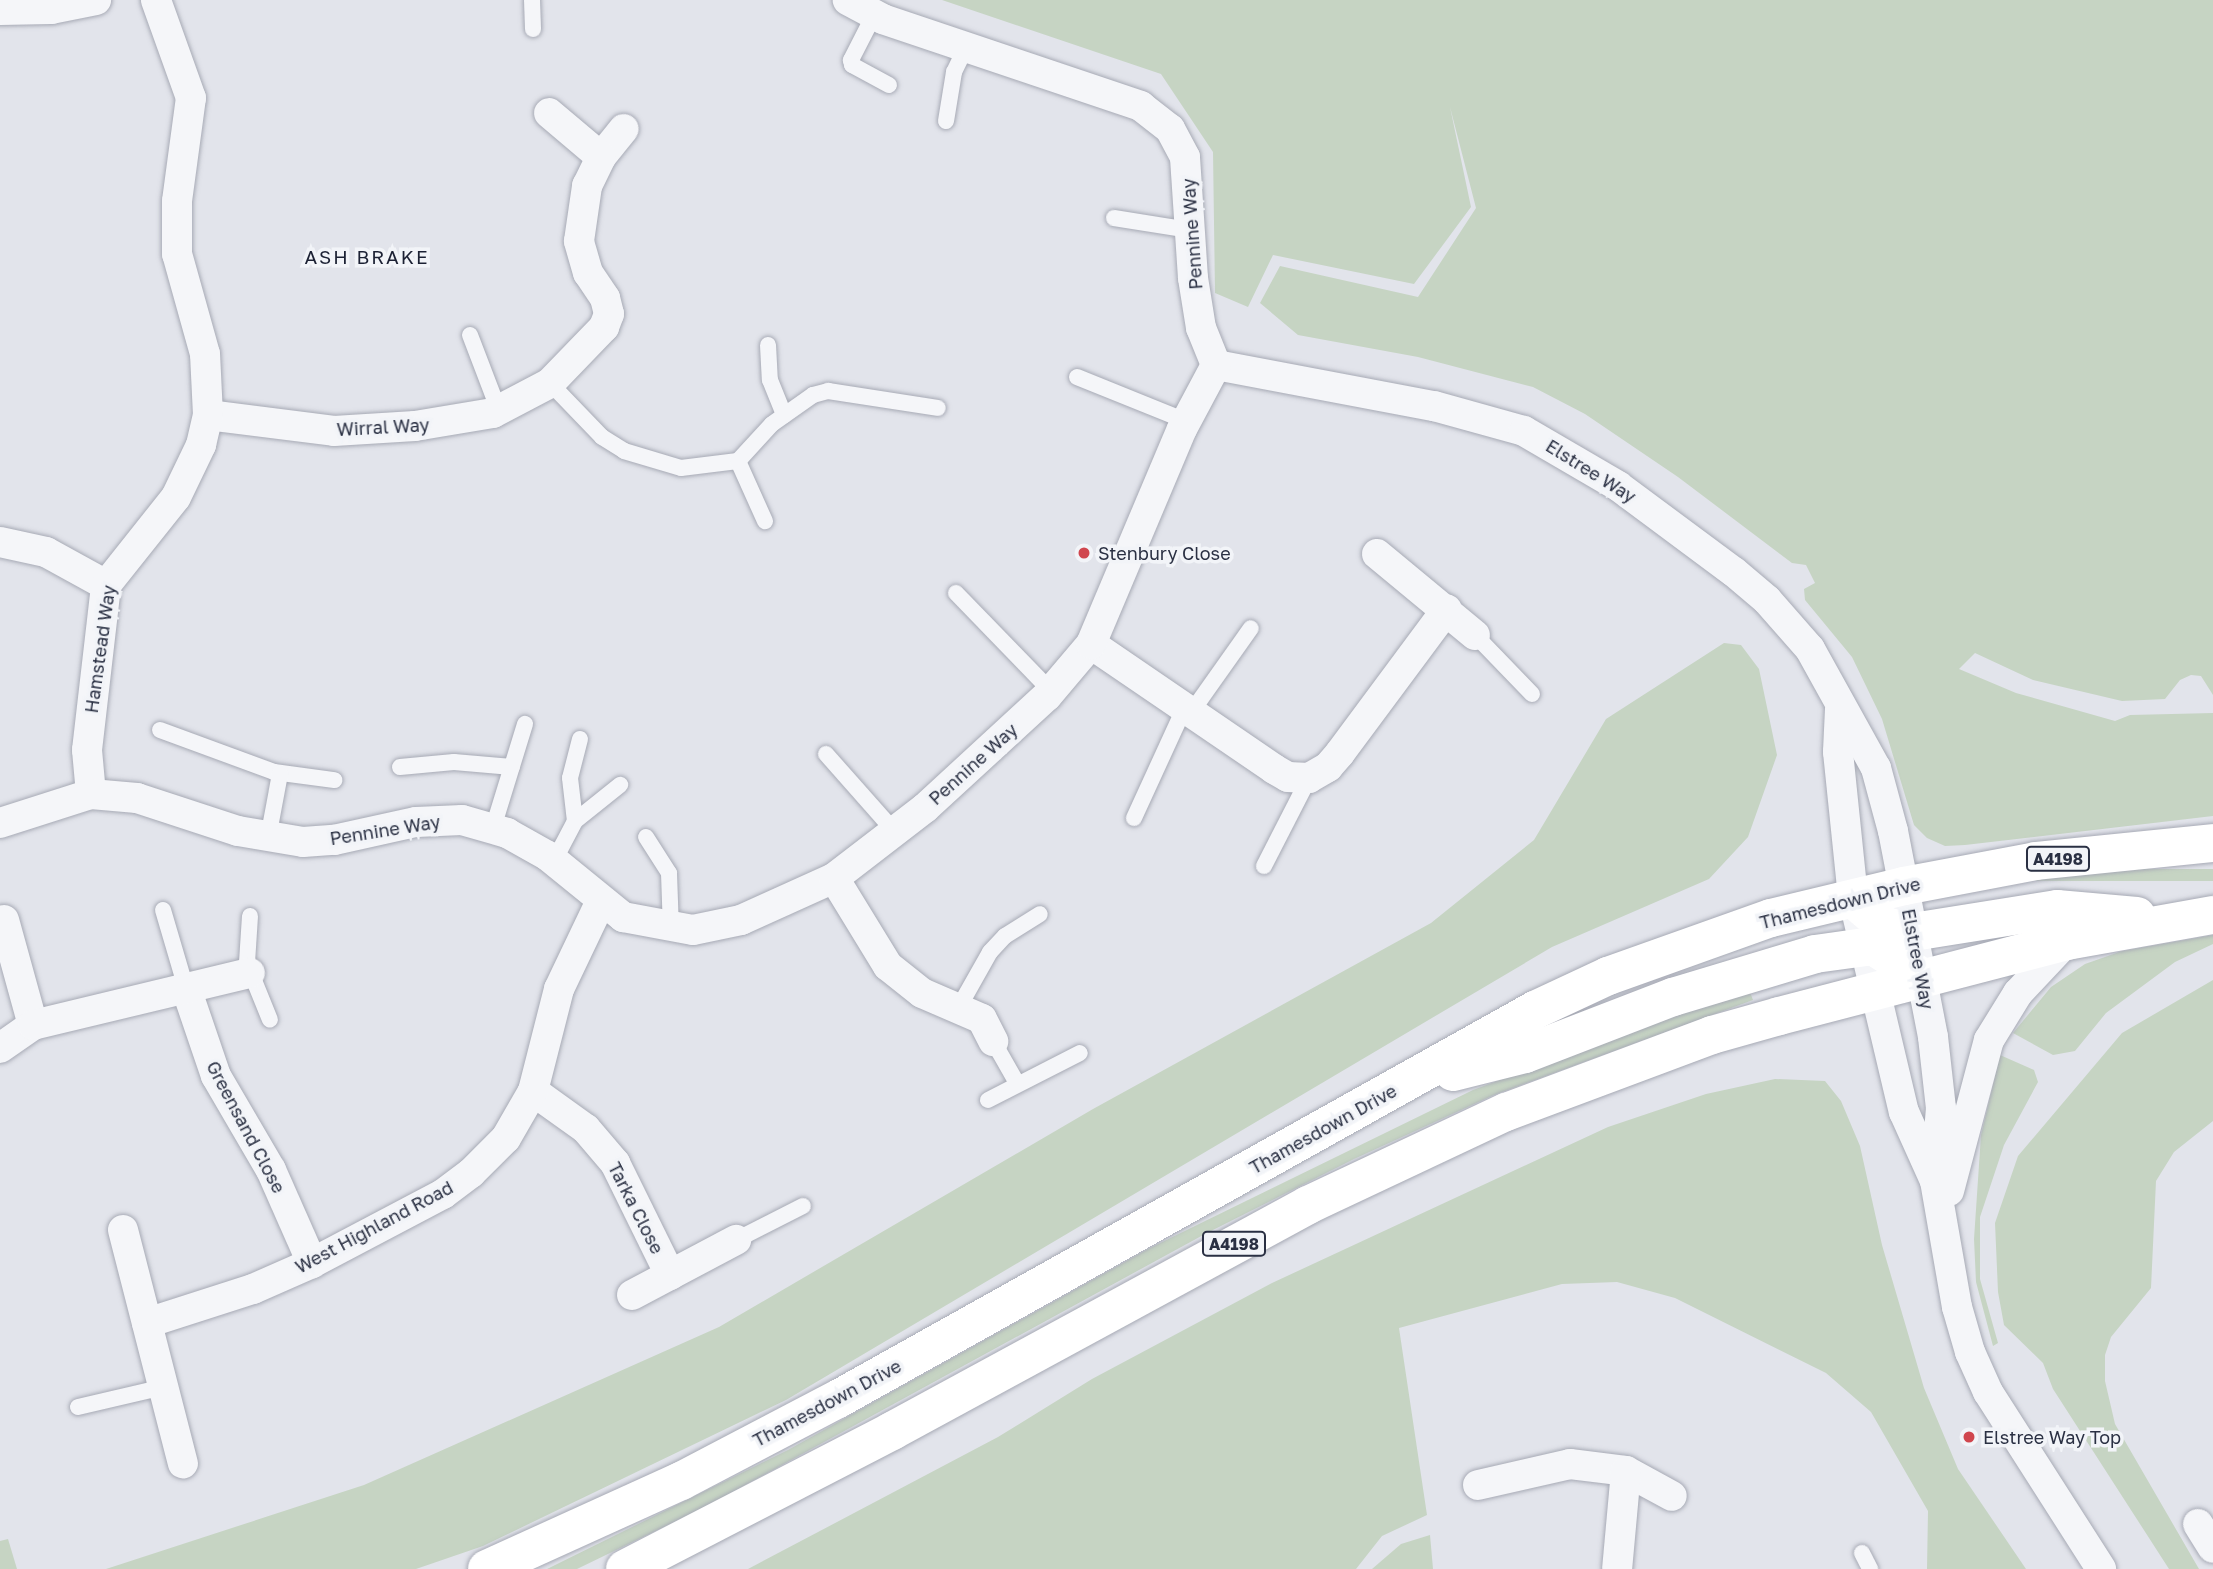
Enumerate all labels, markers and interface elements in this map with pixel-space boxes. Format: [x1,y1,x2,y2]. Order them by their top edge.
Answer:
street label: Pennine Way [1177,178,1207,290]
district label: ASH BRAKE [306,246,428,268]
street label: Wirral Way [336,414,430,440]
street label: Elstree Way [1542,435,1640,507]
place label: Stenbury Close [1098,542,1231,564]
marker: Stenbury Close [1076,545,1092,561]
street label: Hamstead Way [80,584,120,714]
street label: Pennine Way [924,719,1022,809]
street label: Pennine Way [328,811,442,849]
road number: A4198 [2025,846,2091,872]
street label: Thamesdown Drive [1757,873,1923,933]
street label: Elstree Way [1898,907,1938,1011]
street label: Greensand Close [202,1057,290,1197]
street label: Thamesdown Drive [1246,1080,1400,1178]
street label: Tarka Close [604,1159,668,1257]
street label: West Highland Road [291,1176,457,1278]
road number: A4198 [1201,1232,1267,1256]
street label: Thamesdown Drive [749,1355,905,1451]
place label: Elstree Way Top [1983,1426,2121,1448]
marker: Elstree Way Top [1961,1429,1977,1445]

